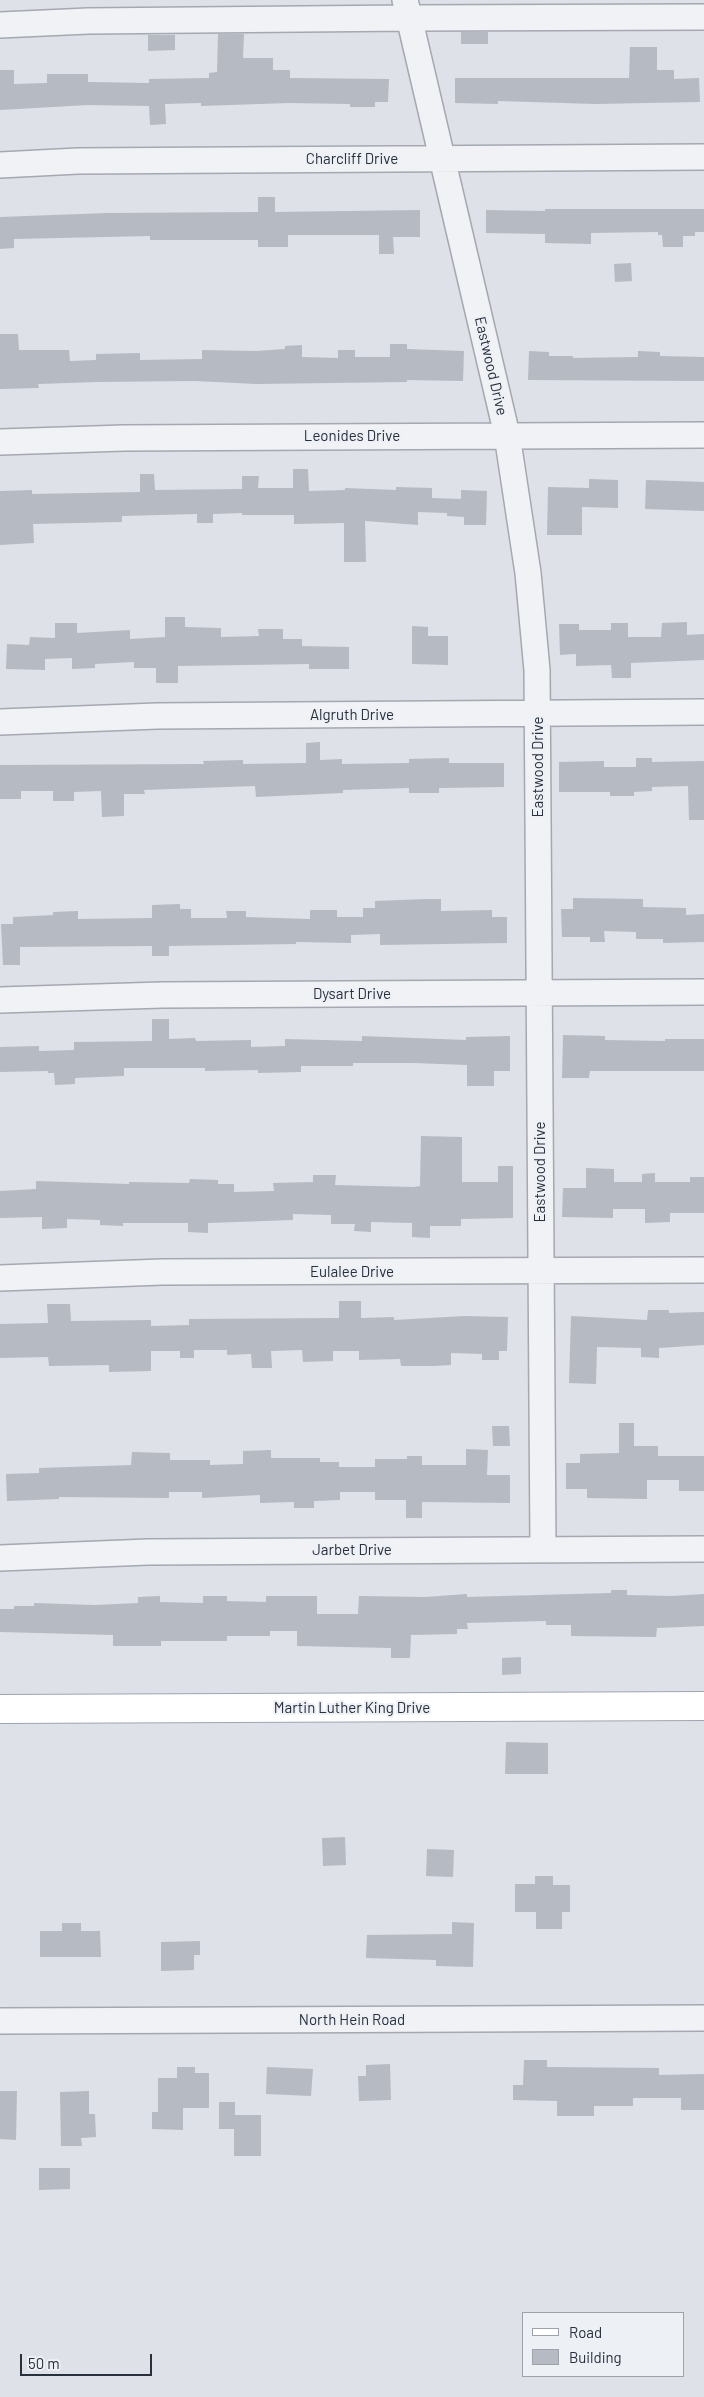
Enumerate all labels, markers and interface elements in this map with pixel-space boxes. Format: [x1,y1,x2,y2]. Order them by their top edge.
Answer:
street label: Charcliff Drive [306,150,398,168]
street label: Eastwood Drive [471,315,511,417]
street label: Leonides Drive [304,427,400,445]
street label: Algruth Drive [310,706,394,724]
street label: Eastwood Drive [529,717,547,817]
street label: Dysart Drive [313,985,391,1003]
street label: Eastwood Drive [531,1122,549,1222]
street label: Eulalee Drive [310,1263,394,1281]
street label: Jarbet Drive [312,1541,392,1559]
street label: Martin Luther King Drive [274,1699,430,1717]
street label: North Hein Road [299,2011,405,2029]
legend [522,2312,684,2377]
text: Road [569,2323,602,2341]
scale bar [22,2344,155,2376]
text: Building [569,2348,622,2366]
text: 50 m [28,2354,60,2372]

